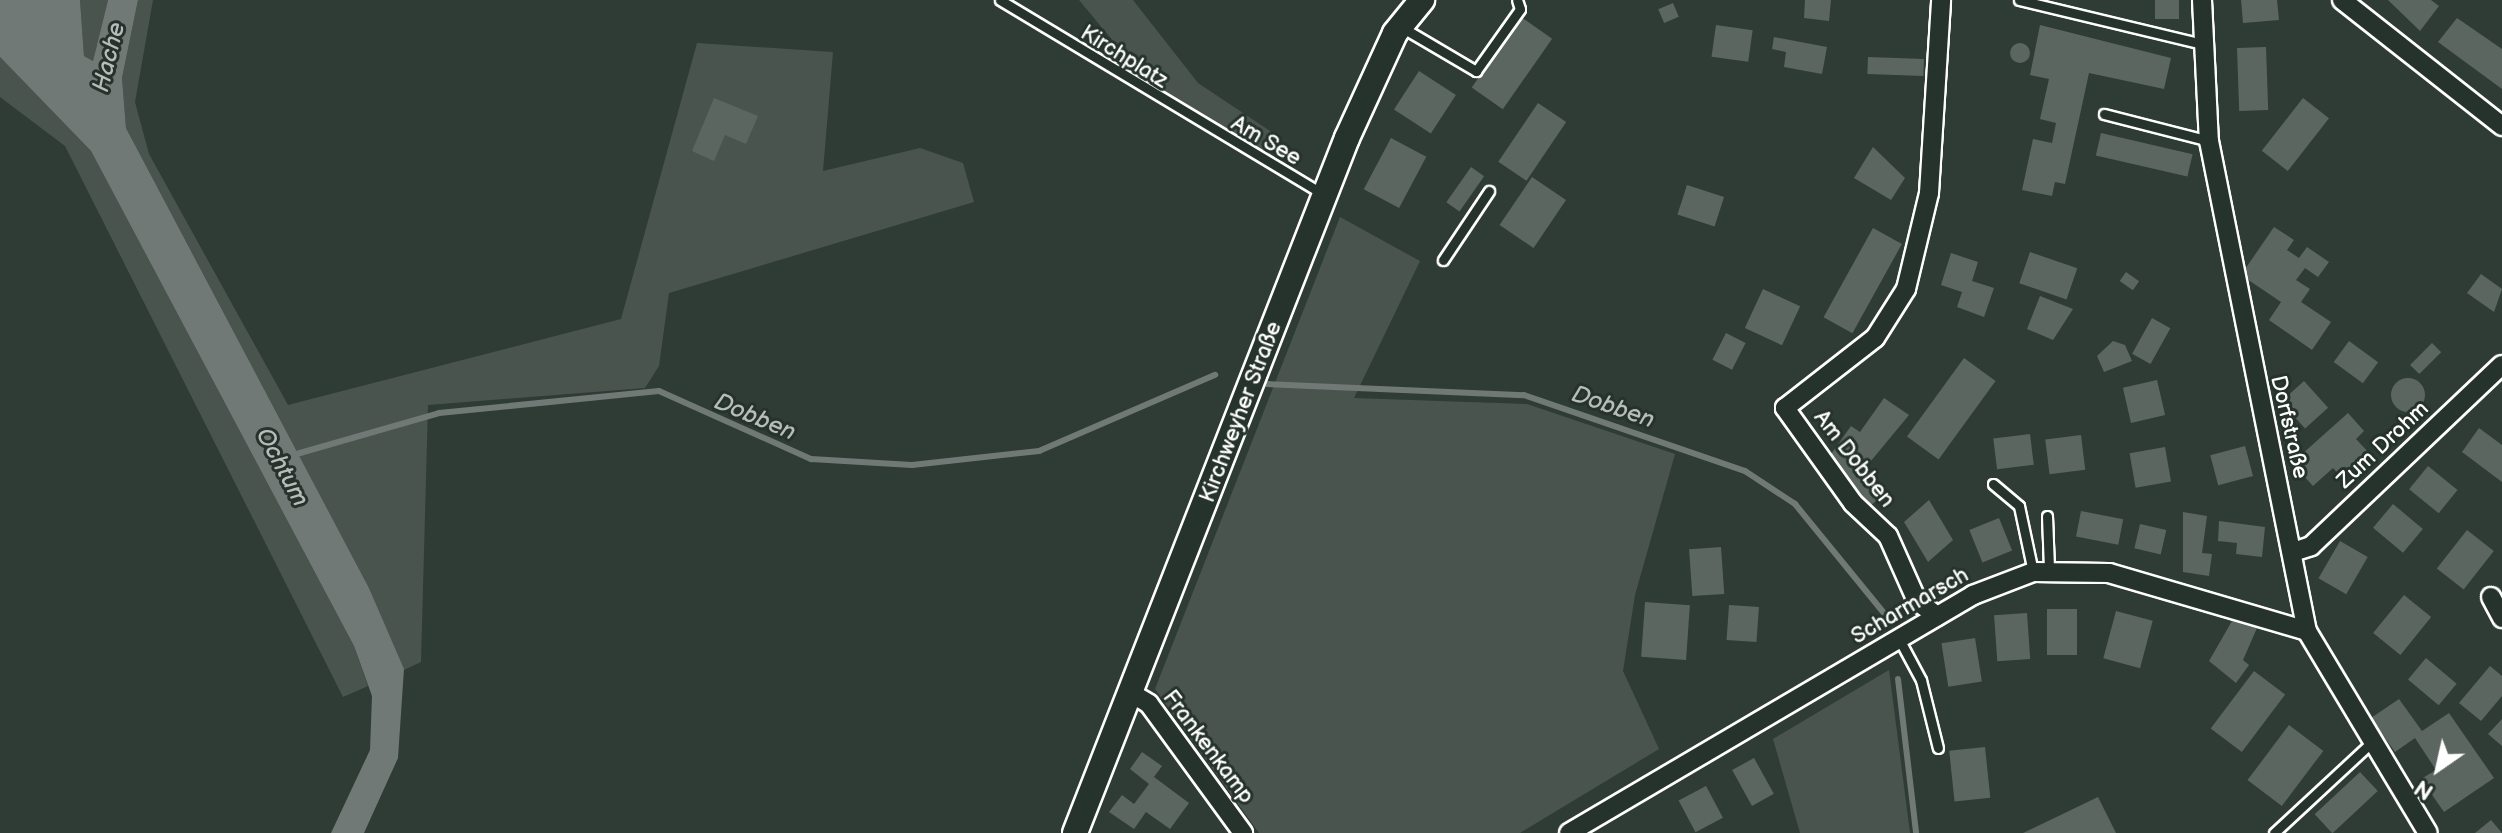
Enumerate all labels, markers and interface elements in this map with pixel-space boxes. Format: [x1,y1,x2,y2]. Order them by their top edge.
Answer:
water label: Hache [86,19,132,95]
street label: Kirchplatz [1075,20,1173,94]
street label: Am See [1226,110,1306,172]
street label: Kirchweyher Straße [1194,317,1288,507]
street label: Dorfstraße [2264,373,2314,481]
water label: Dobben [1568,379,1658,435]
water label: Dobben [710,387,800,447]
street label: Zum Drohm [2332,396,2434,494]
street label: Am Dobben [1808,405,1900,513]
water label: Ochtum [249,423,315,511]
street label: Scharmarsch [1847,562,1973,650]
street label: Frankenkamp [1157,685,1259,809]
north arrow [2398,729,2478,809]
text: N [2410,773,2439,805]

